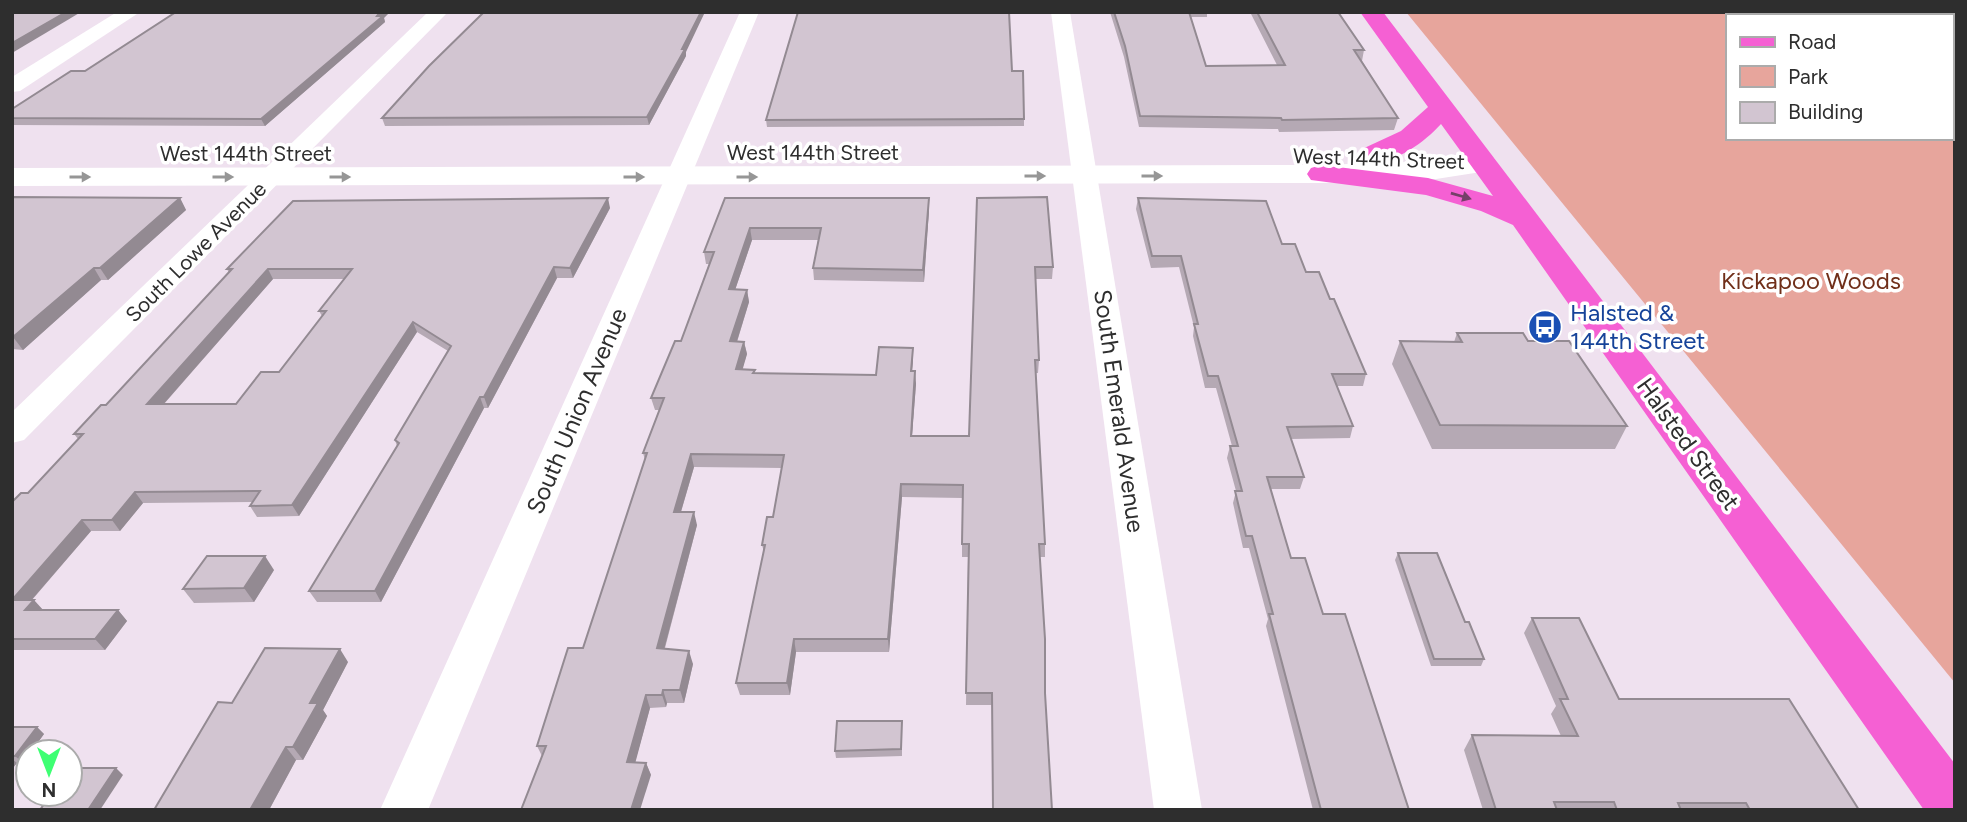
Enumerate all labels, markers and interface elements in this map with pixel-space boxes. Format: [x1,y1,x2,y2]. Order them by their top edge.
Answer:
legend [1726,14,1953,140]
text: Road [1788,29,1836,54]
text: Park [1788,64,1829,89]
text: Building [1788,99,1863,124]
street label: West 144th Street [727,140,899,165]
street label: West 144th Street [160,141,332,166]
street label: West 144th Street [1293,143,1465,174]
one-way arrow [1025,170,1047,182]
one-way arrow [1141,170,1163,182]
one-way arrow [70,171,92,183]
one-way arrow [212,171,234,183]
one-way arrow [329,171,351,183]
one-way arrow [624,171,646,183]
one-way arrow [736,171,758,183]
street label: South Lowe Avenue [120,176,271,327]
one-way arrow [1450,191,1471,201]
park label: Kickapoo Woods [1721,266,1901,295]
street label: South Emerald Avenue [1088,288,1151,534]
place label: Halsted & 144th Street [1570,298,1705,355]
street label: South Union Avenue [520,304,633,518]
bus stop icon: Halsted & 144th Street [1526,308,1564,346]
street label: Halsted Street [1631,372,1746,515]
north arrow [14,738,84,808]
text: N [42,778,56,801]

